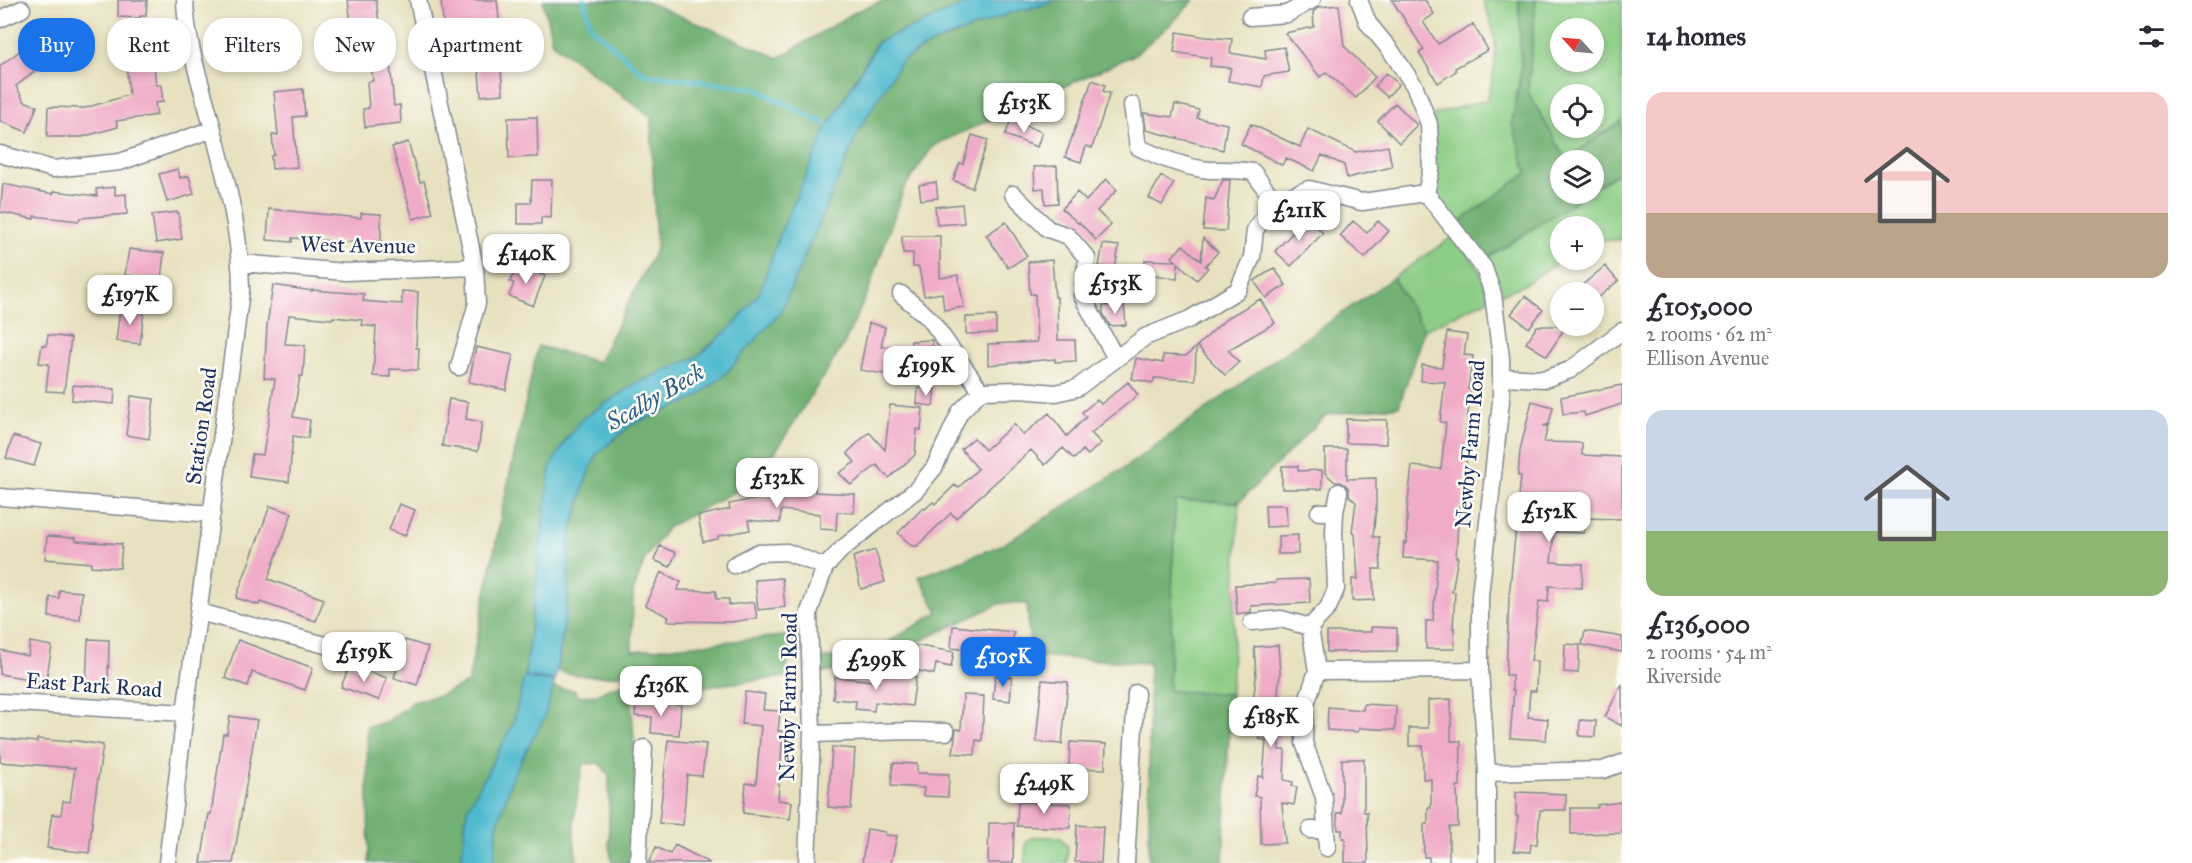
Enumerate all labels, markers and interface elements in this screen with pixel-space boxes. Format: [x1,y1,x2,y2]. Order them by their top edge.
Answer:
chip: Buy [18,18,95,72]
chip: Rent [107,18,191,72]
chip: Filters [203,18,302,72]
chip: New [314,18,396,72]
chip: Apartment [408,18,544,72]
north arrow [1550,18,1604,72]
map controls [1550,18,1604,336]
text: 14 homes [1646,20,1746,52]
icon: filters [2135,20,2168,53]
pin: £153K [982,83,1066,134]
button: locate [1550,84,1604,138]
text: £153K [997,90,1051,114]
icon: home [1853,131,1961,239]
button: layers [1550,150,1604,204]
pin: £211K [1257,191,1341,242]
text: £211K [1272,198,1326,222]
button: + [1550,216,1604,270]
street label: West Avenue [300,230,416,260]
pin: £140K [484,234,568,285]
text: £140K [497,241,555,265]
pin: £153K [1073,264,1157,315]
text: £153K [1088,271,1142,295]
pin: £197K [88,275,172,326]
text: £197K [101,282,159,306]
button: − [1550,282,1604,336]
text: £105,000 [1646,290,1753,322]
text: 2 rooms · 62 m² [1646,322,1772,346]
pin: £199K [884,346,968,397]
text: Ellison Avenue [1646,346,1769,370]
text: £199K [897,353,955,377]
water label: Scalby Beck [600,357,710,438]
street label: Newby Farm Road [1449,359,1491,529]
street label: Station Road [179,366,223,486]
icon: home [1853,449,1961,557]
pin: £132K [735,458,819,509]
text: £132K [750,465,804,489]
pin: £152K [1507,492,1591,543]
text: £152K [1521,499,1577,523]
text: £136,000 [1646,608,1750,640]
street label: Newby Farm Road [773,612,803,782]
pin: £159K [322,632,406,683]
pin: £105K [961,637,1045,688]
text: £159K [336,639,392,663]
pin: £299K [834,640,918,691]
text: 2 rooms · 54 m² [1646,640,1772,664]
text: £105K [975,644,1031,668]
text: £299K [846,647,906,671]
text: Riverside [1646,664,1722,688]
pin: £136K [619,666,703,717]
street label: East Park Road [25,667,163,703]
text: £136K [634,673,688,697]
pin: £185K [1229,697,1313,748]
text: £185K [1243,704,1299,728]
pin: £249K [1002,764,1086,815]
text: £249K [1014,771,1074,795]

